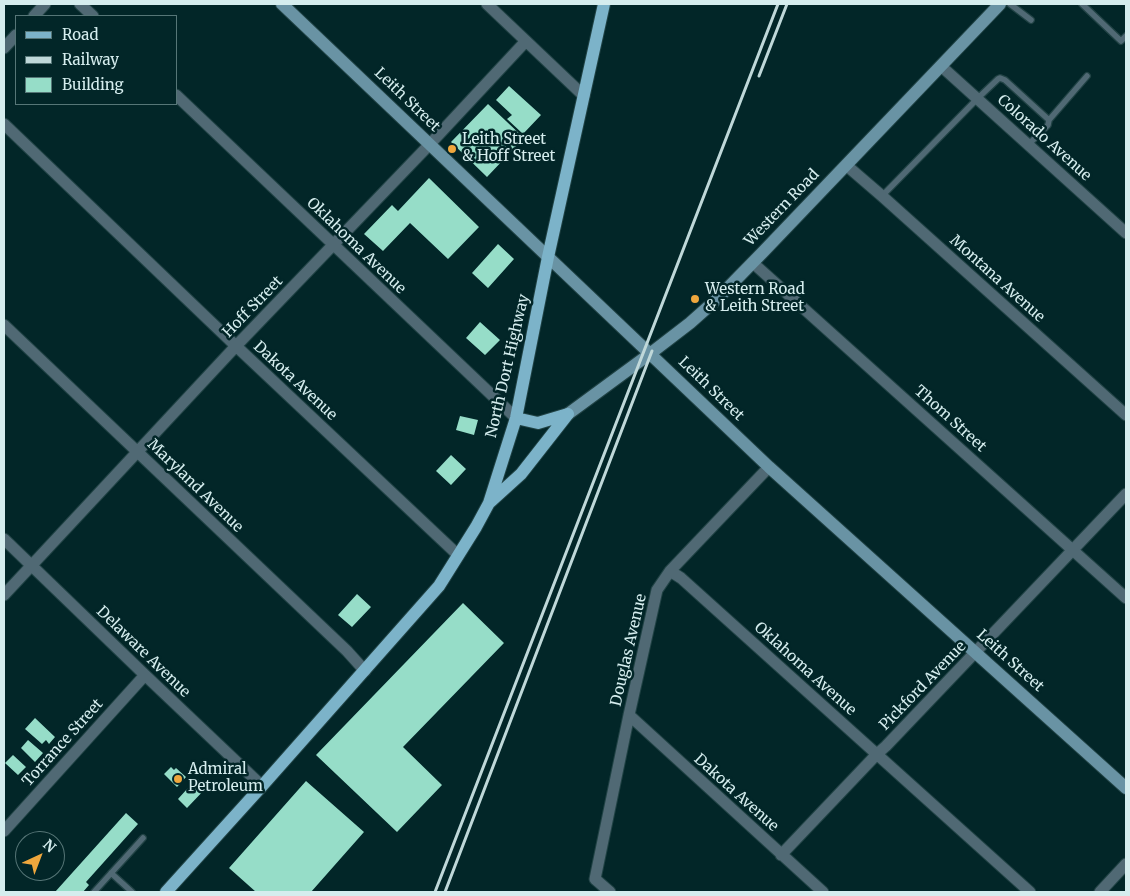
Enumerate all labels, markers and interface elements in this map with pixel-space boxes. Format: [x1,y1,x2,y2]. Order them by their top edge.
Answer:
legend [15,15,178,105]
text: Road [62,25,98,44]
text: Railway [62,50,119,69]
street label: Leith Street [371,64,443,136]
text: Building [62,75,124,94]
street label: Colorado Avenue [993,91,1095,185]
place label: Leith Street & Hoff Street [462,131,555,166]
marker: Leith Street & Hoff Street [446,143,458,155]
street label: Western Road [741,166,823,250]
street label: Oklahoma Avenue [303,194,409,298]
street label: Montana Avenue [946,232,1048,326]
street label: Hoff Street [219,273,287,341]
place label: Western Road & Leith Street [705,281,805,316]
street label: North Dort Highway [483,292,533,440]
marker: Western Road & Leith Street [689,293,701,305]
street label: Dakota Avenue [250,338,340,424]
street label: Leith Street [675,353,747,425]
street label: Thom Street [910,382,990,456]
street label: Maryland Avenue [143,436,247,536]
street label: Douglas Avenue [607,592,651,708]
street label: Delaware Avenue [92,603,194,701]
street label: Oklahoma Avenue [750,619,860,719]
street label: Leith Street [973,626,1047,696]
street label: Pickford Avenue [876,638,970,734]
street label: Torrance Street [19,695,107,791]
street label: Dakota Avenue [690,750,782,836]
place label: Admiral Petroleum [188,761,263,796]
marker: Admiral Petroleum [172,773,184,785]
north arrow [15,831,65,881]
text: N [39,835,60,856]

